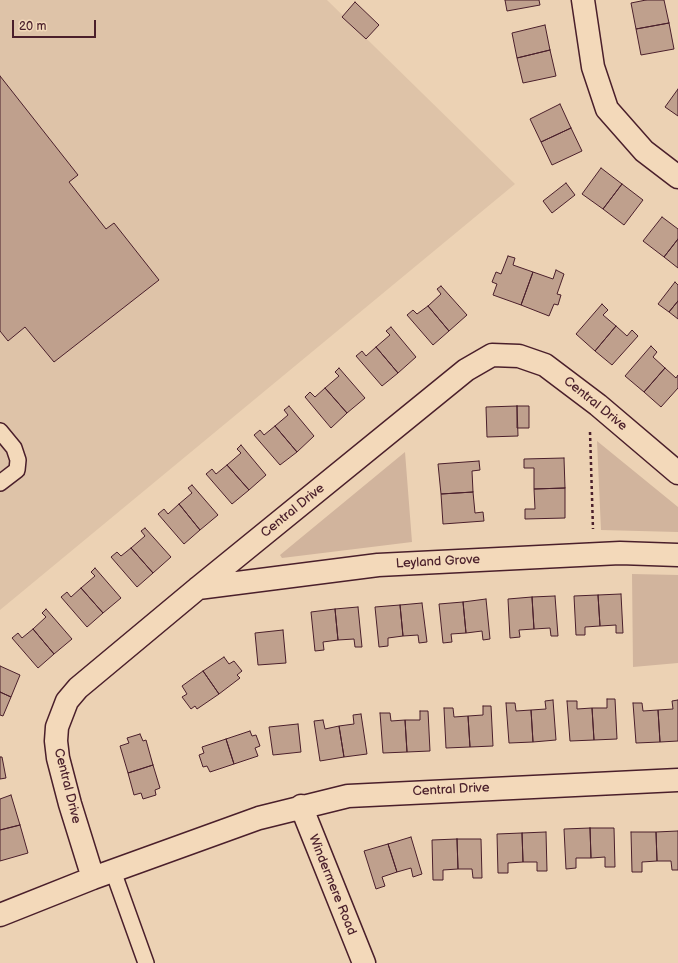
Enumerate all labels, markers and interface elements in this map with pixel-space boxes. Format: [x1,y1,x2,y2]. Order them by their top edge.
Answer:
scale bar [14,12,98,38]
text: 20 m [19,19,46,34]
street label: Central Drive [560,374,630,434]
street label: Central Drive [258,481,328,541]
street label: Leyland Grove [396,552,480,572]
street label: Central Drive [50,747,84,825]
street label: Central Drive [412,780,490,800]
street label: Windermere Road [305,832,359,938]

